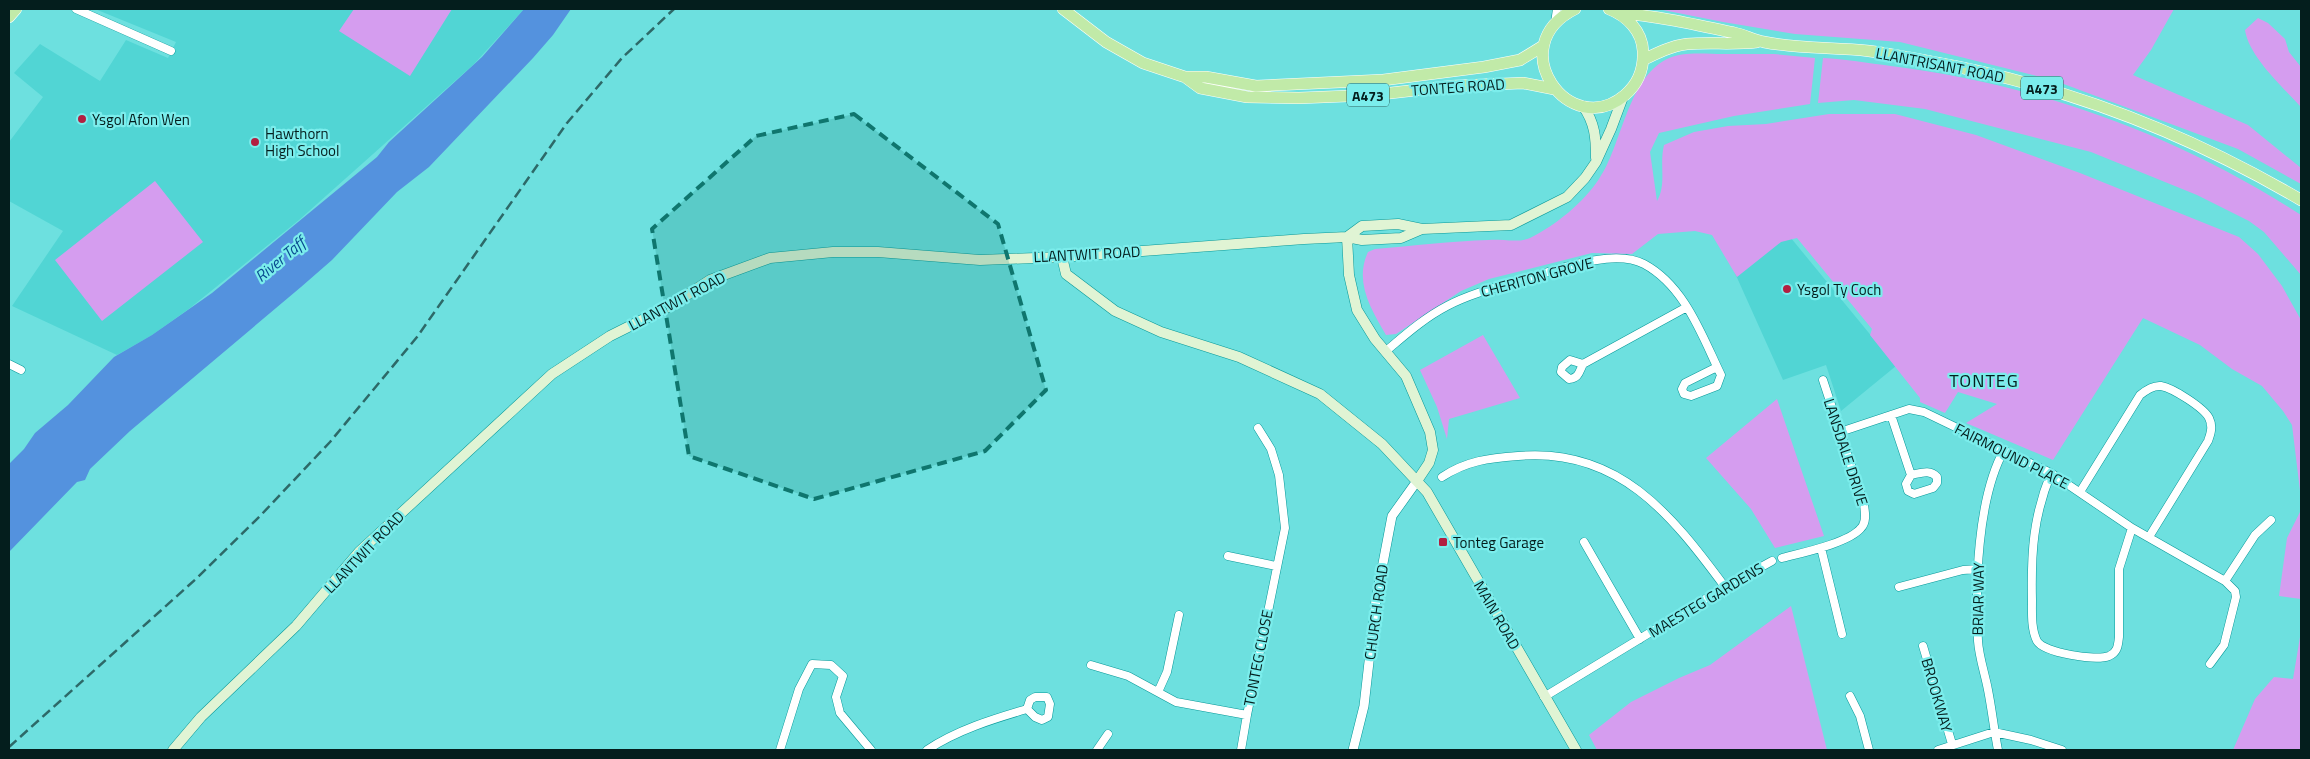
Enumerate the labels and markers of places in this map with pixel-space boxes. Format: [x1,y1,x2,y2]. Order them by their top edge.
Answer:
place label: Ysgol Afon Wen [92,108,190,131]
marker: Ysgol Afon Wen [76,113,88,125]
place label: Hawthorn High School [265,122,340,162]
marker: Hawthorn High School [249,136,261,148]
place label: Ysgol Ty Coch [1797,278,1881,301]
marker: Ysgol Ty Coch [1781,283,1793,295]
place label: Tonteg Garage [1453,531,1544,554]
marker: Tonteg Garage [1437,536,1449,548]

